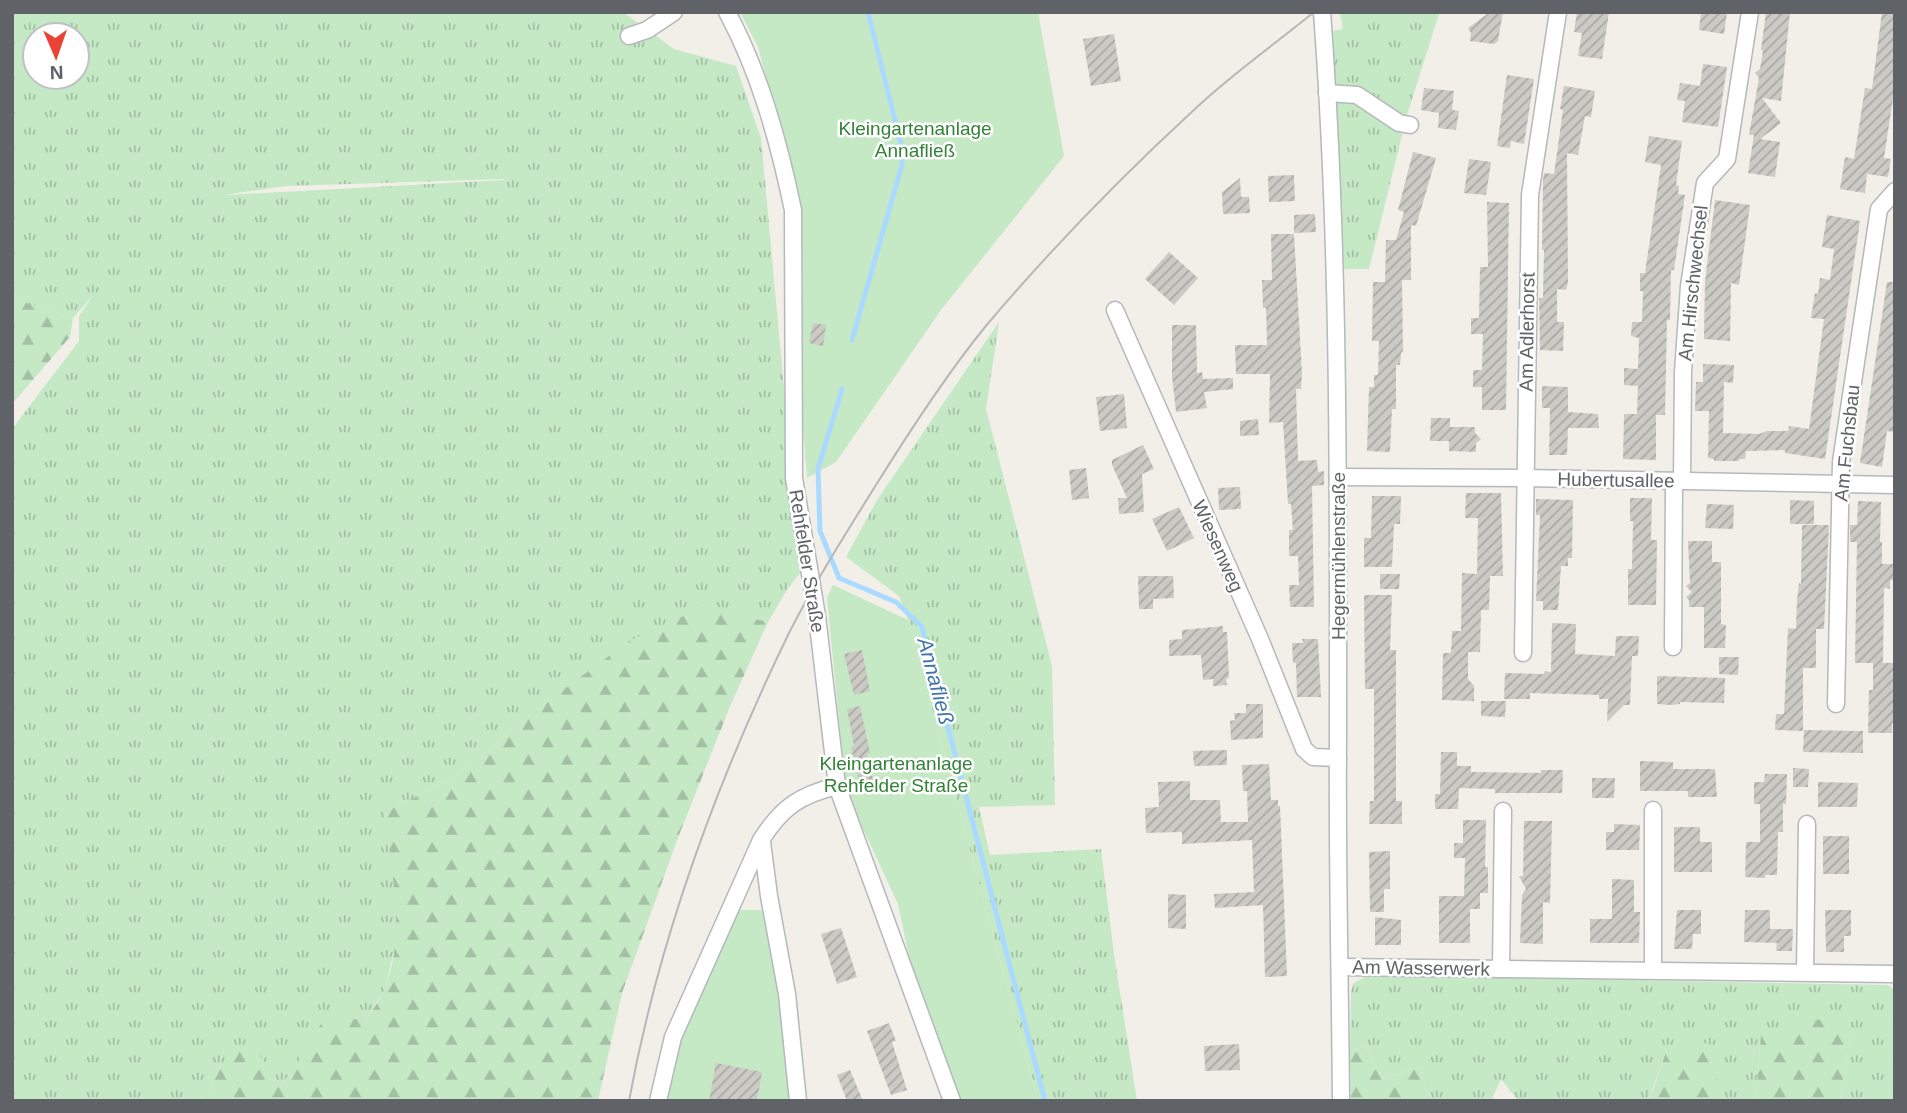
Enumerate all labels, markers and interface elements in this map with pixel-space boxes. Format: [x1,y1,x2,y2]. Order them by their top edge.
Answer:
north arrow [21,21,91,91]
text: N [49,62,64,83]
park label: Kleingartenanlage Annafließ [838,118,992,161]
street label: Am Hirschwechsel [1674,204,1712,362]
street label: Am Adlerhorst [1515,271,1539,392]
street label: Am Fuchsbau [1830,384,1864,502]
street label: Hubertusallee [1557,468,1675,492]
street label: Hegermühlenstraße [1328,472,1349,640]
street label: Rehfelder Straße [785,488,829,634]
street label: Wiesenweg [1188,497,1248,595]
water label: Annafließ [913,633,959,727]
park label: Kleingartenanlage Rehfelder Straße [819,753,973,796]
street label: Am Wasserwerk [1352,956,1490,980]

